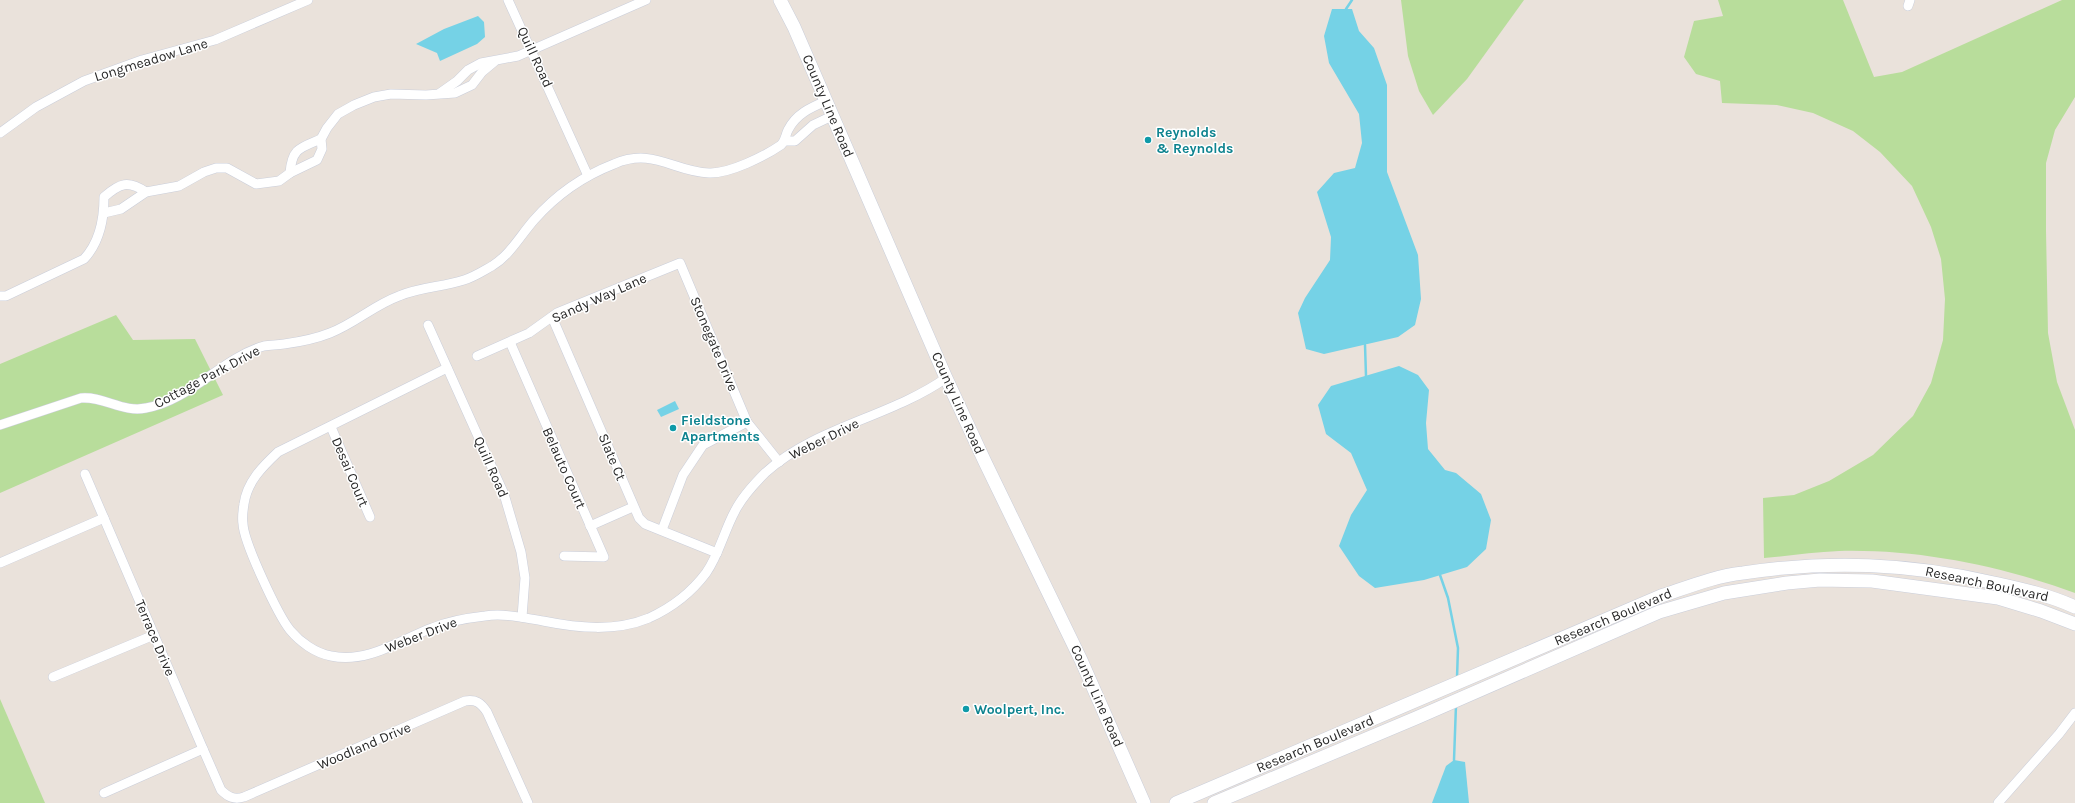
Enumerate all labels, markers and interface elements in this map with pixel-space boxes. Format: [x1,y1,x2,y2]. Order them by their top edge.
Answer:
street label: Quill Road [514,24,556,90]
street label: Longmeadow Lane [92,35,210,85]
street label: County Line Road [799,52,857,160]
place label: Reynolds & Reynolds [1156,124,1233,157]
marker: Reynolds & Reynolds [1143,135,1153,145]
street label: Sandy Way Lane [549,269,649,327]
street label: Stonegate Drive [686,294,742,394]
street label: Cottage Park Drive [151,342,263,412]
street label: County Line Road [928,349,988,457]
place label: Fieldstone Apartments [681,412,760,445]
street label: Weber Drive [786,415,862,463]
marker: Fieldstone Apartments [668,423,678,433]
street label: Belauto Court [538,425,590,511]
street label: Slate Ct [594,431,630,483]
street label: Quill Road [470,434,512,500]
street label: Desai Court [328,435,372,509]
street label: Research Boulevard [1924,563,2050,605]
street label: Research Boulevard [1552,585,1674,649]
street label: Terrace Drive [131,597,179,679]
street label: Weber Drive [383,613,459,657]
street label: County Line Road [1067,642,1127,750]
place label: Woolpert, Inc. [974,701,1064,718]
marker: Woolpert, Inc. [961,704,971,714]
street label: Research Boulevard [1254,712,1376,776]
street label: Woodland Drive [315,719,413,773]

